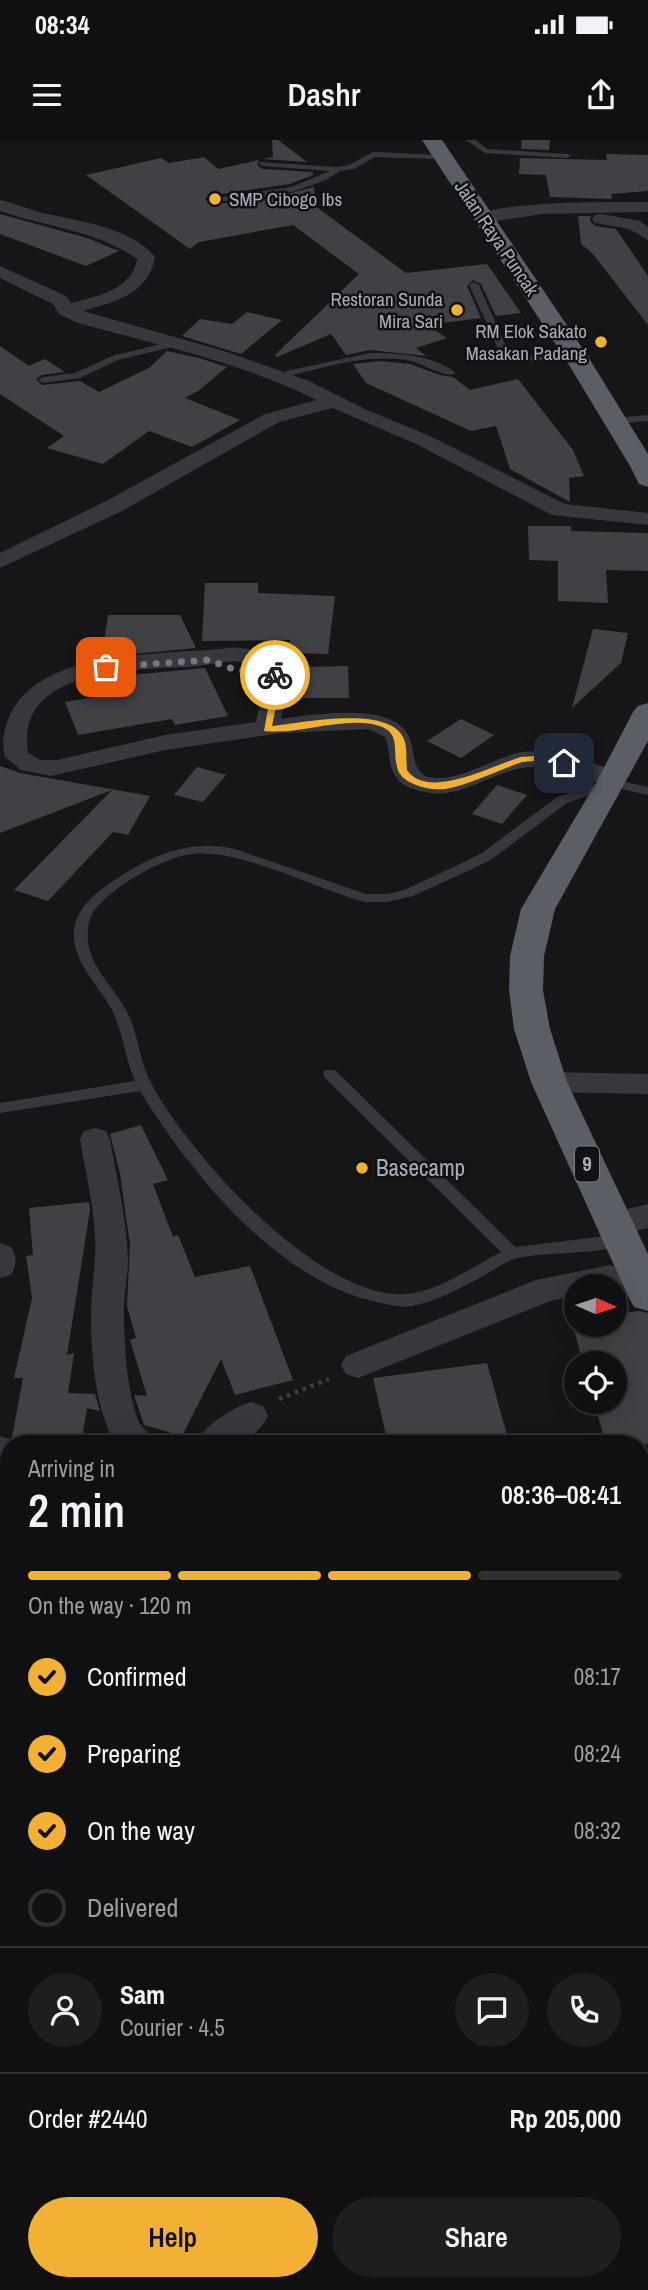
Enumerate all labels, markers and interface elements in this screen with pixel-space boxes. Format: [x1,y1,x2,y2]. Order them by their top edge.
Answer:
text: 08:34 [35,7,90,42]
text: Dashr [288,73,360,116]
icon: menu [28,76,66,114]
icon: share [582,76,620,114]
street label: Jalan Raya Puncak [449,175,545,301]
place label: SMP Cibogo Ibs [229,186,342,212]
marker: SMP Cibogo Ibs [207,191,223,207]
place label: Restoran Sunda Mira Sari [330,286,443,334]
marker: Restoran Sunda Mira Sari [449,302,465,318]
place label: RM Elok Sakato Masakan Padang [466,318,587,366]
marker: RM Elok Sakato Masakan Padang [593,334,609,350]
pin [76,637,136,697]
courier [240,640,310,710]
icon: bag [87,648,125,686]
icon: bike [256,656,294,694]
pin [534,733,594,793]
icon: home [545,744,583,782]
road number: 9 [575,1146,599,1182]
place label: Basecamp [376,1152,465,1183]
marker: Basecamp [354,1160,370,1176]
north arrow [564,1274,626,1337]
map controls [564,1274,627,1414]
button: locate [564,1351,627,1414]
text: Arriving in [28,1453,115,1484]
text: 08:36–08:41 [501,1477,621,1512]
text: 2 min [28,1479,125,1541]
text: On the way · 120 m [28,1590,192,1621]
icon: check [28,1658,66,1696]
text: Confirmed [87,1659,187,1694]
text: 08:17 [574,1661,621,1692]
icon: check [28,1735,66,1773]
text: Preparing [87,1736,181,1771]
text: 08:24 [574,1738,621,1769]
icon: check [28,1812,66,1850]
text: On the way [87,1813,195,1848]
text: 08:32 [574,1815,621,1846]
text: Delivered [87,1890,178,1925]
button: person [28,1973,102,2047]
button: chat [455,1973,529,2047]
button: phone [547,1973,621,2047]
text: Sam [120,1977,165,2012]
text: Courier · 4.5 [120,2012,225,2043]
text: Order #2440 [28,2101,148,2136]
text: Rp 205,000 [510,2101,621,2136]
button: Help [28,2197,318,2277]
button: Share [332,2197,621,2277]

